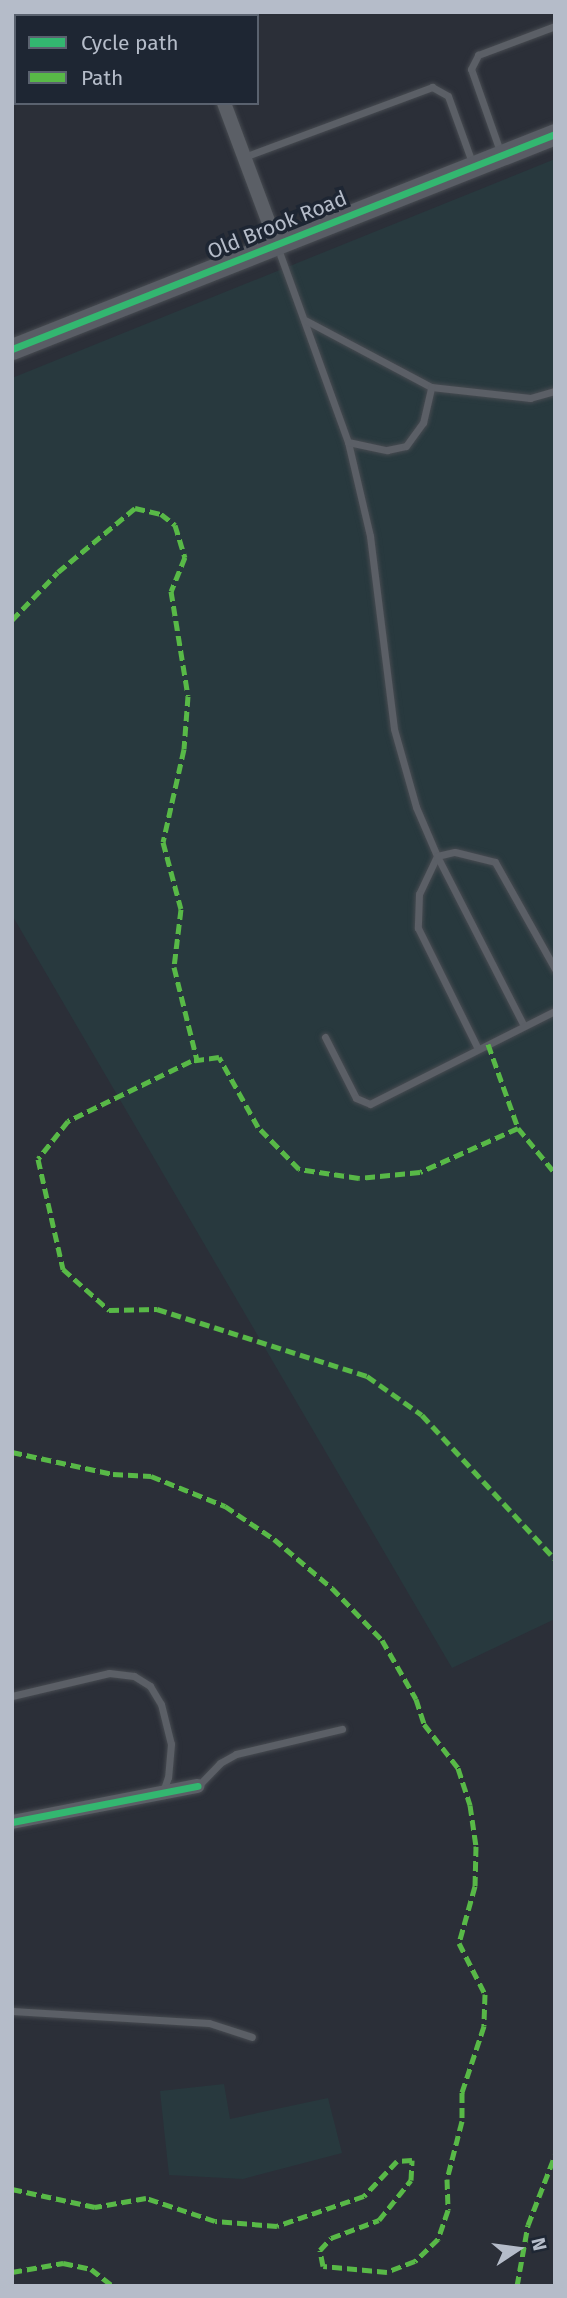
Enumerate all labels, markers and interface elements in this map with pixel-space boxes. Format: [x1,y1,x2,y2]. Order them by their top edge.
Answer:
legend [14,14,259,105]
text: Cycle path [81,30,179,56]
text: Path [81,65,123,91]
street label: Old Brook Road [204,186,350,264]
north arrow [483,2214,553,2284]
text: N [526,2235,552,2253]

